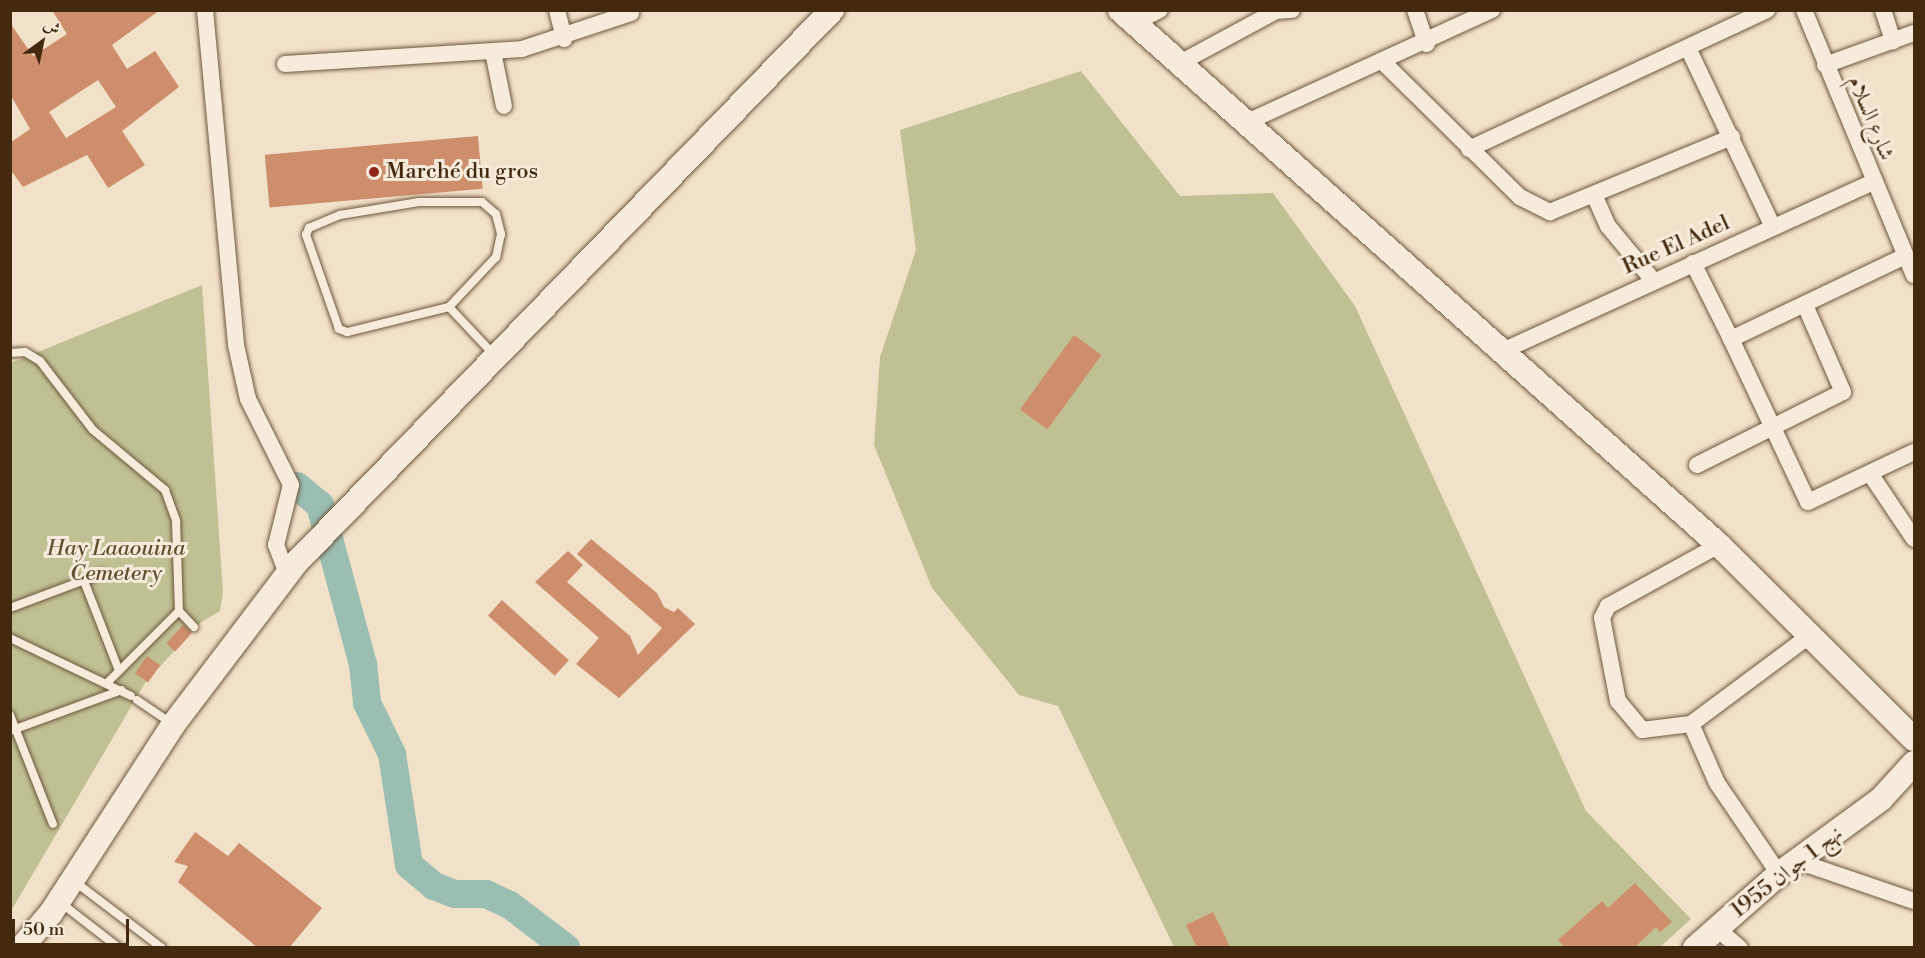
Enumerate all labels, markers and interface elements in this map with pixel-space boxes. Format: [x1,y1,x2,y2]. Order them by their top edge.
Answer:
north arrow [12,12,72,72]
text: ش [40,14,64,40]
street label: شارع السلام [1842,72,1900,164]
place label: Marché du gros [386,159,538,185]
marker: Marché du gros [367,165,381,179]
street label: Rue El Adel [1618,210,1734,280]
park label: Hay Laaouina Cemetery [47,535,185,586]
street label: نهج 1 جوان 1955 [1726,820,1848,924]
scale bar [15,907,132,945]
text: 50 m [23,918,64,941]

